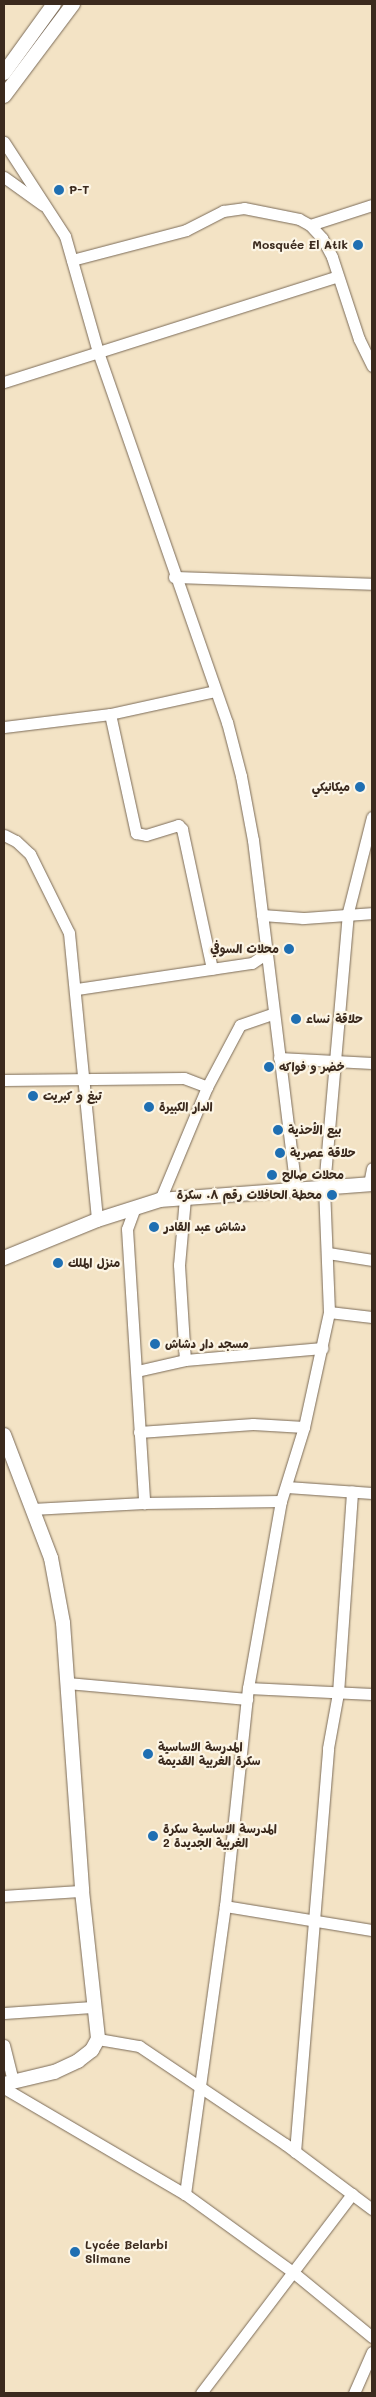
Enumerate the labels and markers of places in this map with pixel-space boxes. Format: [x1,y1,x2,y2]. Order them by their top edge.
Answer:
place label: P-T [69,183,89,197]
marker: P-T [53,184,65,196]
place label: Mosquée El Atik [252,238,348,252]
marker: Mosquée El Atik [352,239,364,251]
place label: ميكانيكي [312,780,350,794]
marker: ميكانيكي [354,781,366,793]
place label: محلات السوفي [210,942,279,956]
marker: محلات السوفي [283,943,295,955]
place label: حلاقة نساء [306,1012,363,1026]
marker: حلاقة نساء [290,1013,302,1025]
place label: خضر و فواكه [279,1060,345,1074]
marker: خضر و فواكه [263,1061,275,1073]
place label: تبغ و كبريت [43,1089,102,1103]
marker: تبغ و كبريت [27,1090,39,1102]
place label: الدار الكبيرة [159,1100,213,1114]
marker: الدار الكبيرة [143,1101,155,1113]
place label: بيع الأحذية [288,1123,341,1137]
marker: بيع الأحذية [272,1124,284,1136]
place label: حلاقة عصرية [290,1146,356,1160]
marker: حلاقة عصرية [274,1147,286,1159]
place label: محلات صالح [282,1168,344,1182]
marker: محلات صالح [266,1169,278,1181]
place label: محطة الحافلات رقم ٠٨ سكرة [177,1188,322,1202]
marker: محطة الحافلات رقم ٠٨ سكرة [326,1189,338,1201]
place label: دشاش عبد القادر [164,1220,246,1234]
marker: دشاش عبد القادر [148,1221,160,1233]
place label: منزل الملك [68,1256,120,1270]
marker: منزل الملك [52,1257,64,1269]
place label: مسجد دار دشاش [165,1337,249,1351]
marker: مسجد دار دشاش [149,1338,161,1350]
place label: المدرسة الاساسية سكرة الغربية القديمة [158,1740,260,1768]
marker: المدرسة الاساسية سكرة الغربية القديمة [142,1748,154,1760]
place label: المدرسة الاساسية سكرة الغربية الجديدة 2 [163,1822,277,1850]
marker: المدرسة الاساسية سكرة الغربية الجديدة 2 [147,1830,159,1842]
place label: Lycée Belarbi Slimane [85,2238,168,2266]
marker: Lycée Belarbi Slimane [69,2246,81,2258]

